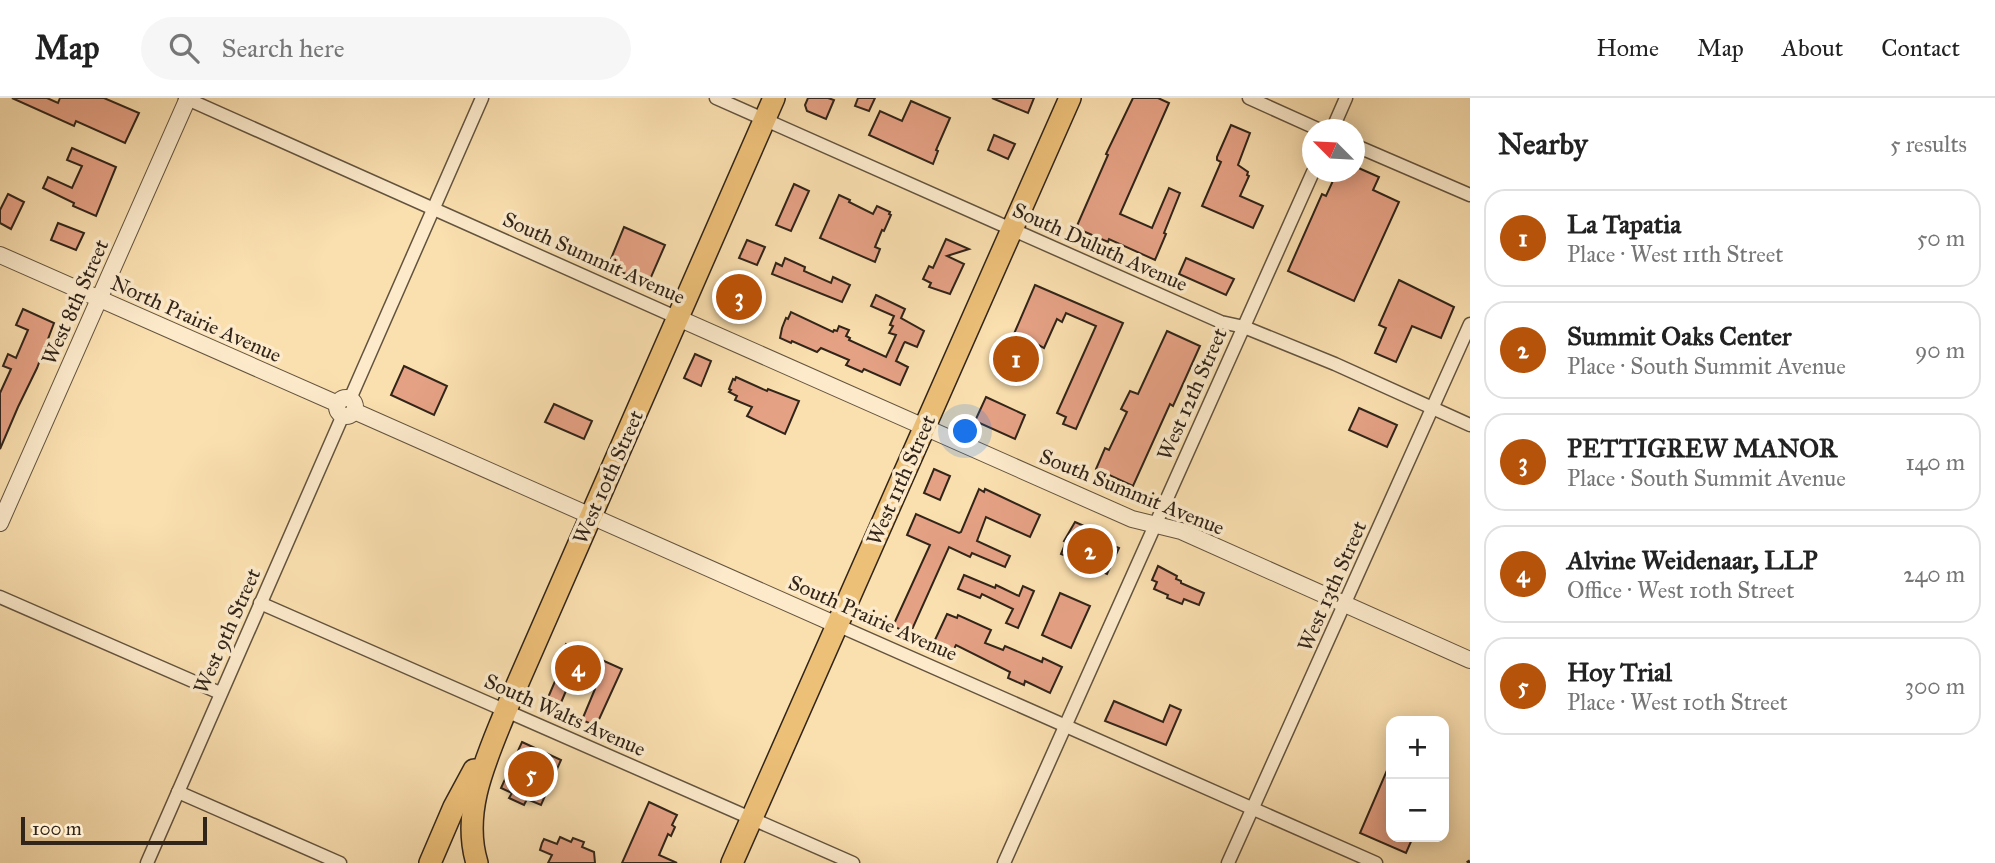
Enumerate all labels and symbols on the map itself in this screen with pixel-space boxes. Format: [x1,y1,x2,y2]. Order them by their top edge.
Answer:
north arrow [1302,119,1365,182]
street label: South Duluth Avenue [1008,197,1192,297]
street label: South Summit Avenue [499,206,689,310]
street label: West 8th Street [36,235,114,369]
street label: North Prairie Avenue [107,270,286,368]
pin: 3 [716,271,762,323]
street label: West 12th Street [1151,323,1233,464]
pin: 1 [993,333,1039,385]
street label: West 10th Street [567,406,649,548]
street label: West 11th Street [861,410,942,549]
your location [948,414,982,448]
street label: South Summit Avenue [1036,443,1228,541]
street label: West 13th Street [1292,516,1373,655]
pin: 2 [1067,525,1113,577]
street label: West 9th Street [188,564,266,698]
street label: South Prairie Avenue [785,569,962,667]
pin: 4 [555,642,601,694]
street label: South Walts Avenue [480,668,650,762]
pin: 5 [508,748,554,800]
scale bar [21,814,206,846]

